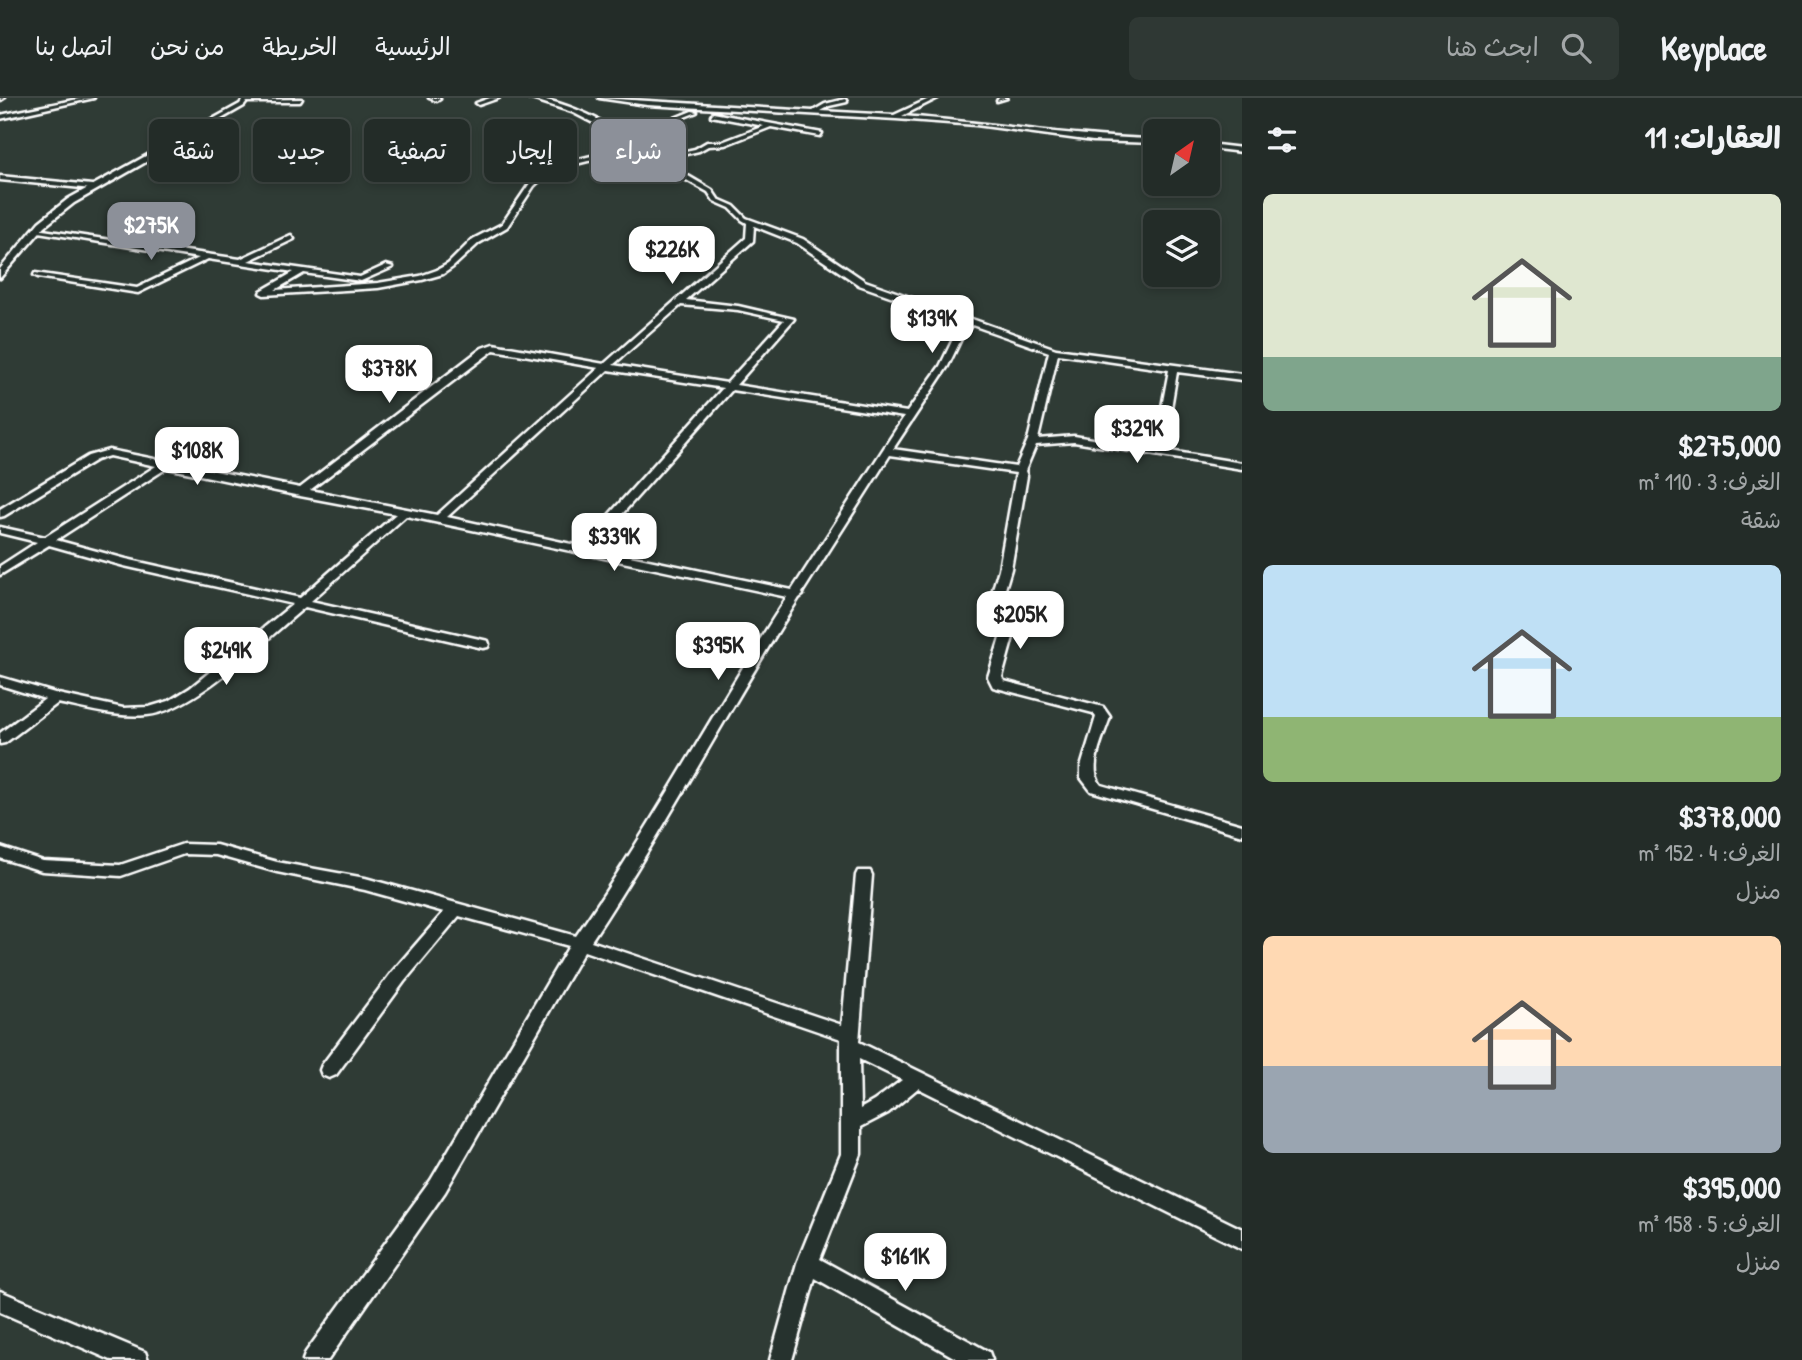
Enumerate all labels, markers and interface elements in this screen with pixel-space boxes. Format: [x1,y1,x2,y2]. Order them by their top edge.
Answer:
search box [1129,17,1619,80]
text: Keyplace [1661,26,1767,70]
text: ابحث هنا [1446,29,1539,64]
icon: search [1557,29,1595,67]
text: اتصل بنا [35,30,112,62]
text: من نحن [150,30,224,62]
text: الخريطة [262,30,337,62]
text: الرئيسية [375,30,451,62]
text: العقارات: 11 [1645,117,1781,157]
chip: شقة [149,119,239,182]
chip: جديد [253,119,350,182]
chip: تصفية [364,119,470,182]
chip: إيجار [484,119,577,182]
chip: شراء [591,119,686,182]
north arrow [1143,119,1220,196]
map controls [1143,119,1220,287]
icon: filters [1263,121,1301,159]
pin: $275K [102,202,200,262]
text: $275K [123,209,179,240]
button: layers [1143,210,1220,287]
pin: $226K [623,226,721,286]
text: $226K [645,233,699,264]
icon: home [1459,240,1585,366]
pin: $139K [883,296,981,355]
text: $139K [907,302,957,333]
pin: $378K [340,345,438,405]
text: $378K [361,352,417,383]
pin: $329K [1088,406,1186,465]
text: $329K [1110,412,1164,443]
text: $275,000 [1678,425,1781,465]
pin: $108K [148,428,246,487]
text: $108K [171,434,223,465]
text: الغرف: 3 · 110 m² [1639,466,1781,497]
text: شقة [1741,504,1781,535]
pin: $339K [565,514,663,573]
text: $339K [588,520,640,551]
pin: $205K [971,592,1069,651]
text: $205K [993,598,1047,629]
icon: home [1459,611,1585,737]
pin: $395K [669,622,767,682]
pin: $249K [177,628,275,687]
text: $395K [692,629,744,660]
text: $249K [200,634,252,665]
text: $378,000 [1678,796,1781,836]
text: الغرف: 4 · 152 m² [1638,837,1781,868]
text: منزل [1736,875,1781,906]
icon: home [1459,982,1585,1108]
text: $395,000 [1682,1167,1781,1207]
text: الغرف: 5 · 158 m² [1638,1208,1781,1239]
pin: $161K [856,1234,954,1293]
text: $161K [880,1240,930,1271]
text: منزل [1736,1246,1781,1277]

